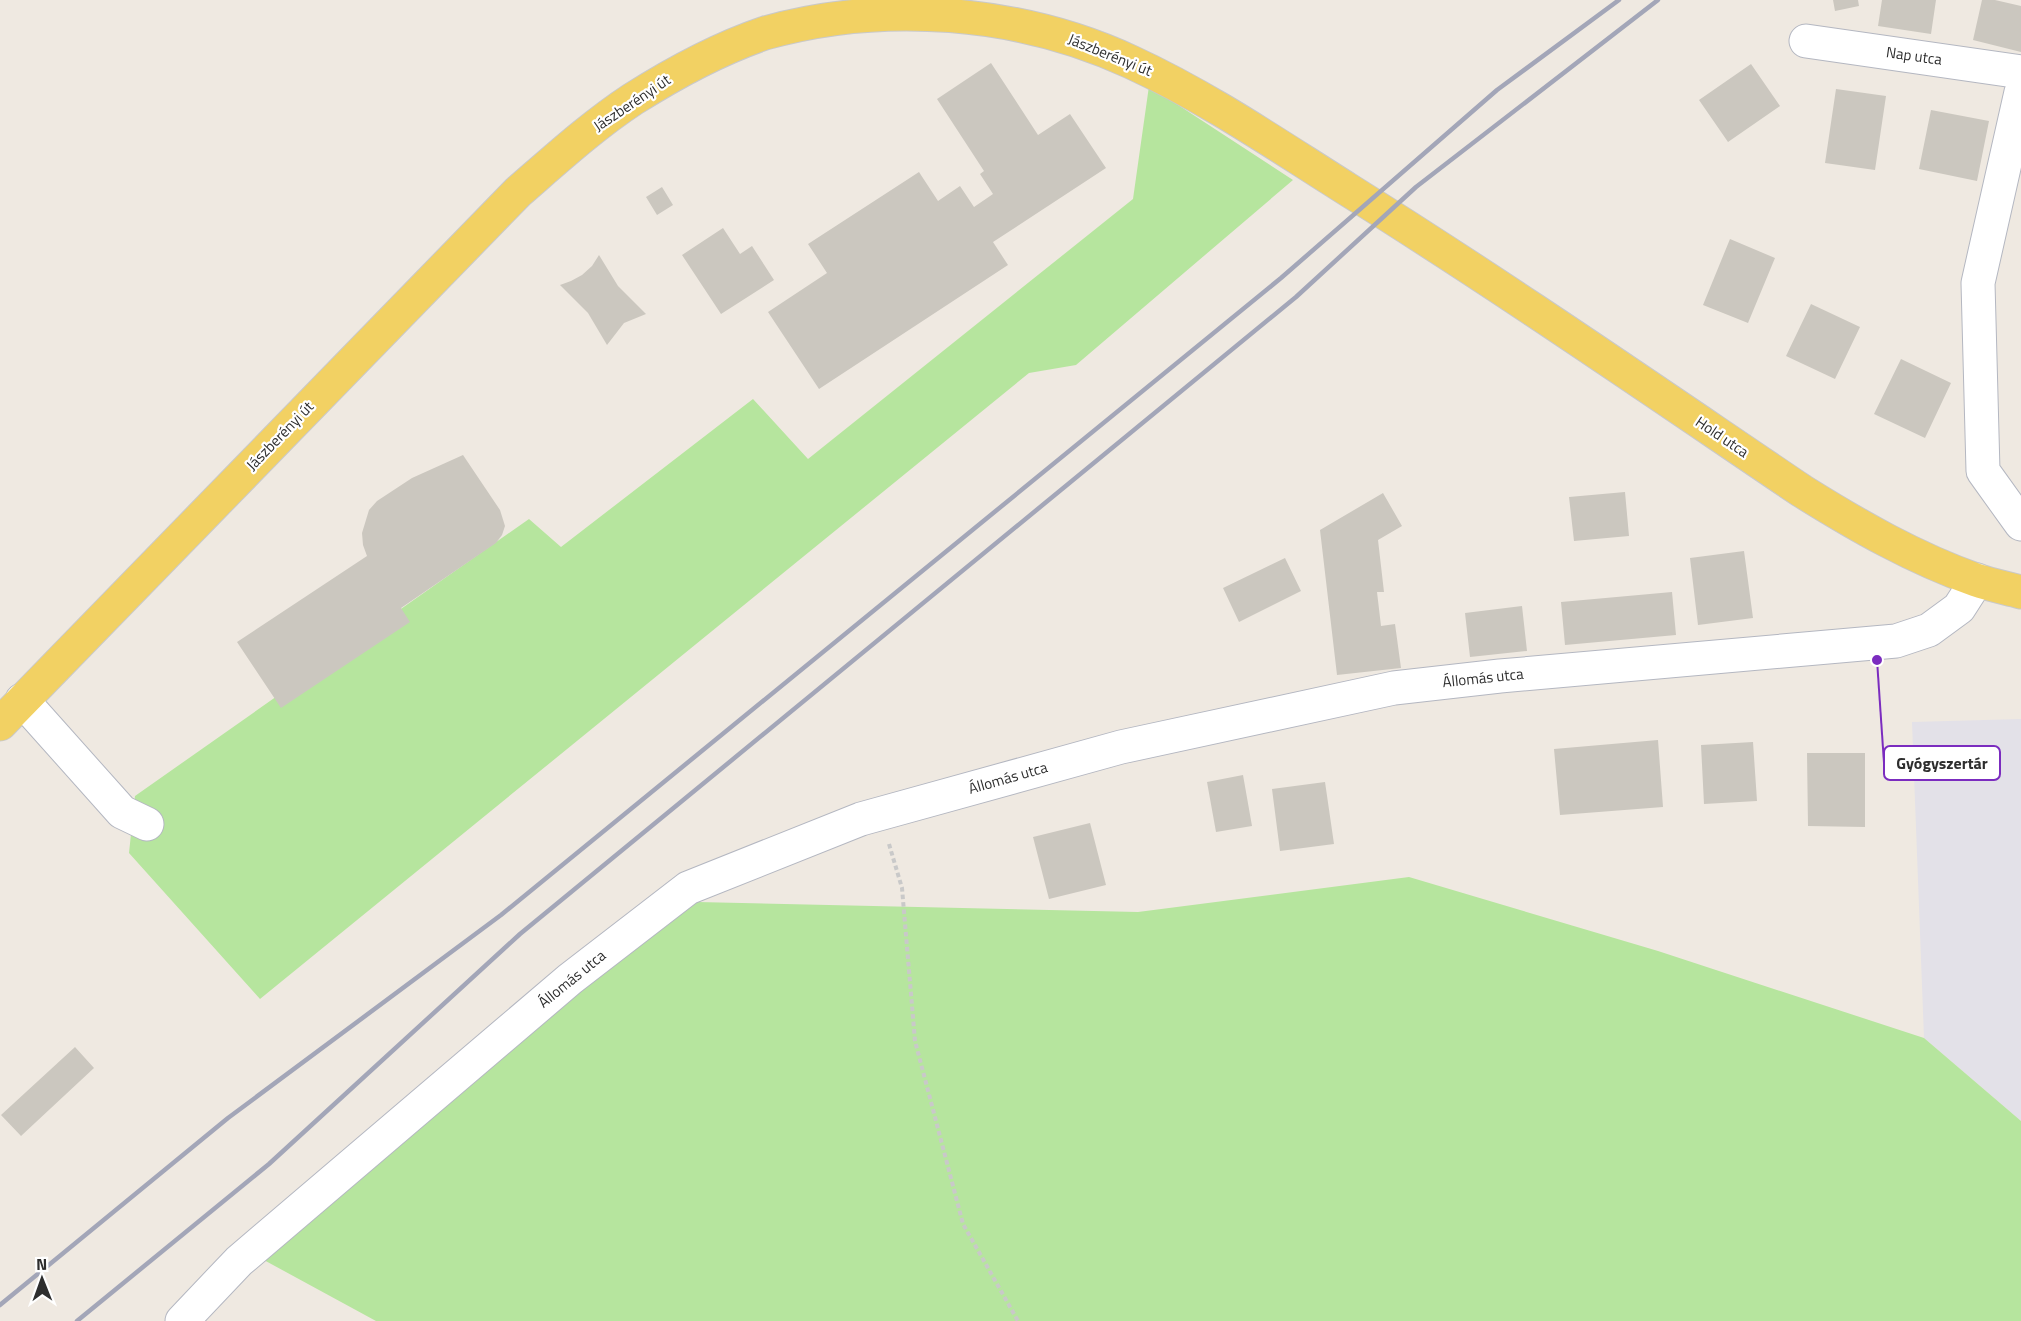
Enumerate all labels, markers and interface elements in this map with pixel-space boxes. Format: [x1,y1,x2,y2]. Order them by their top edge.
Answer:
street label: Jászberényi út [1065,27,1156,82]
street label: Nap utca [1885,40,1944,71]
street label: Jászberényi út [588,68,676,137]
street label: Jászberényi út [241,395,319,476]
street label: Hold utca [1691,410,1754,463]
street label: Állomás utca [1441,662,1525,693]
callout: Gyógyszertár [1884,746,2000,780]
text: Gyógyszertár [1896,751,1988,775]
street label: Állomás utca [966,755,1051,800]
street label: Állomás utca [533,944,611,1013]
north arrow [12,1249,72,1309]
text: N [36,1252,47,1276]

